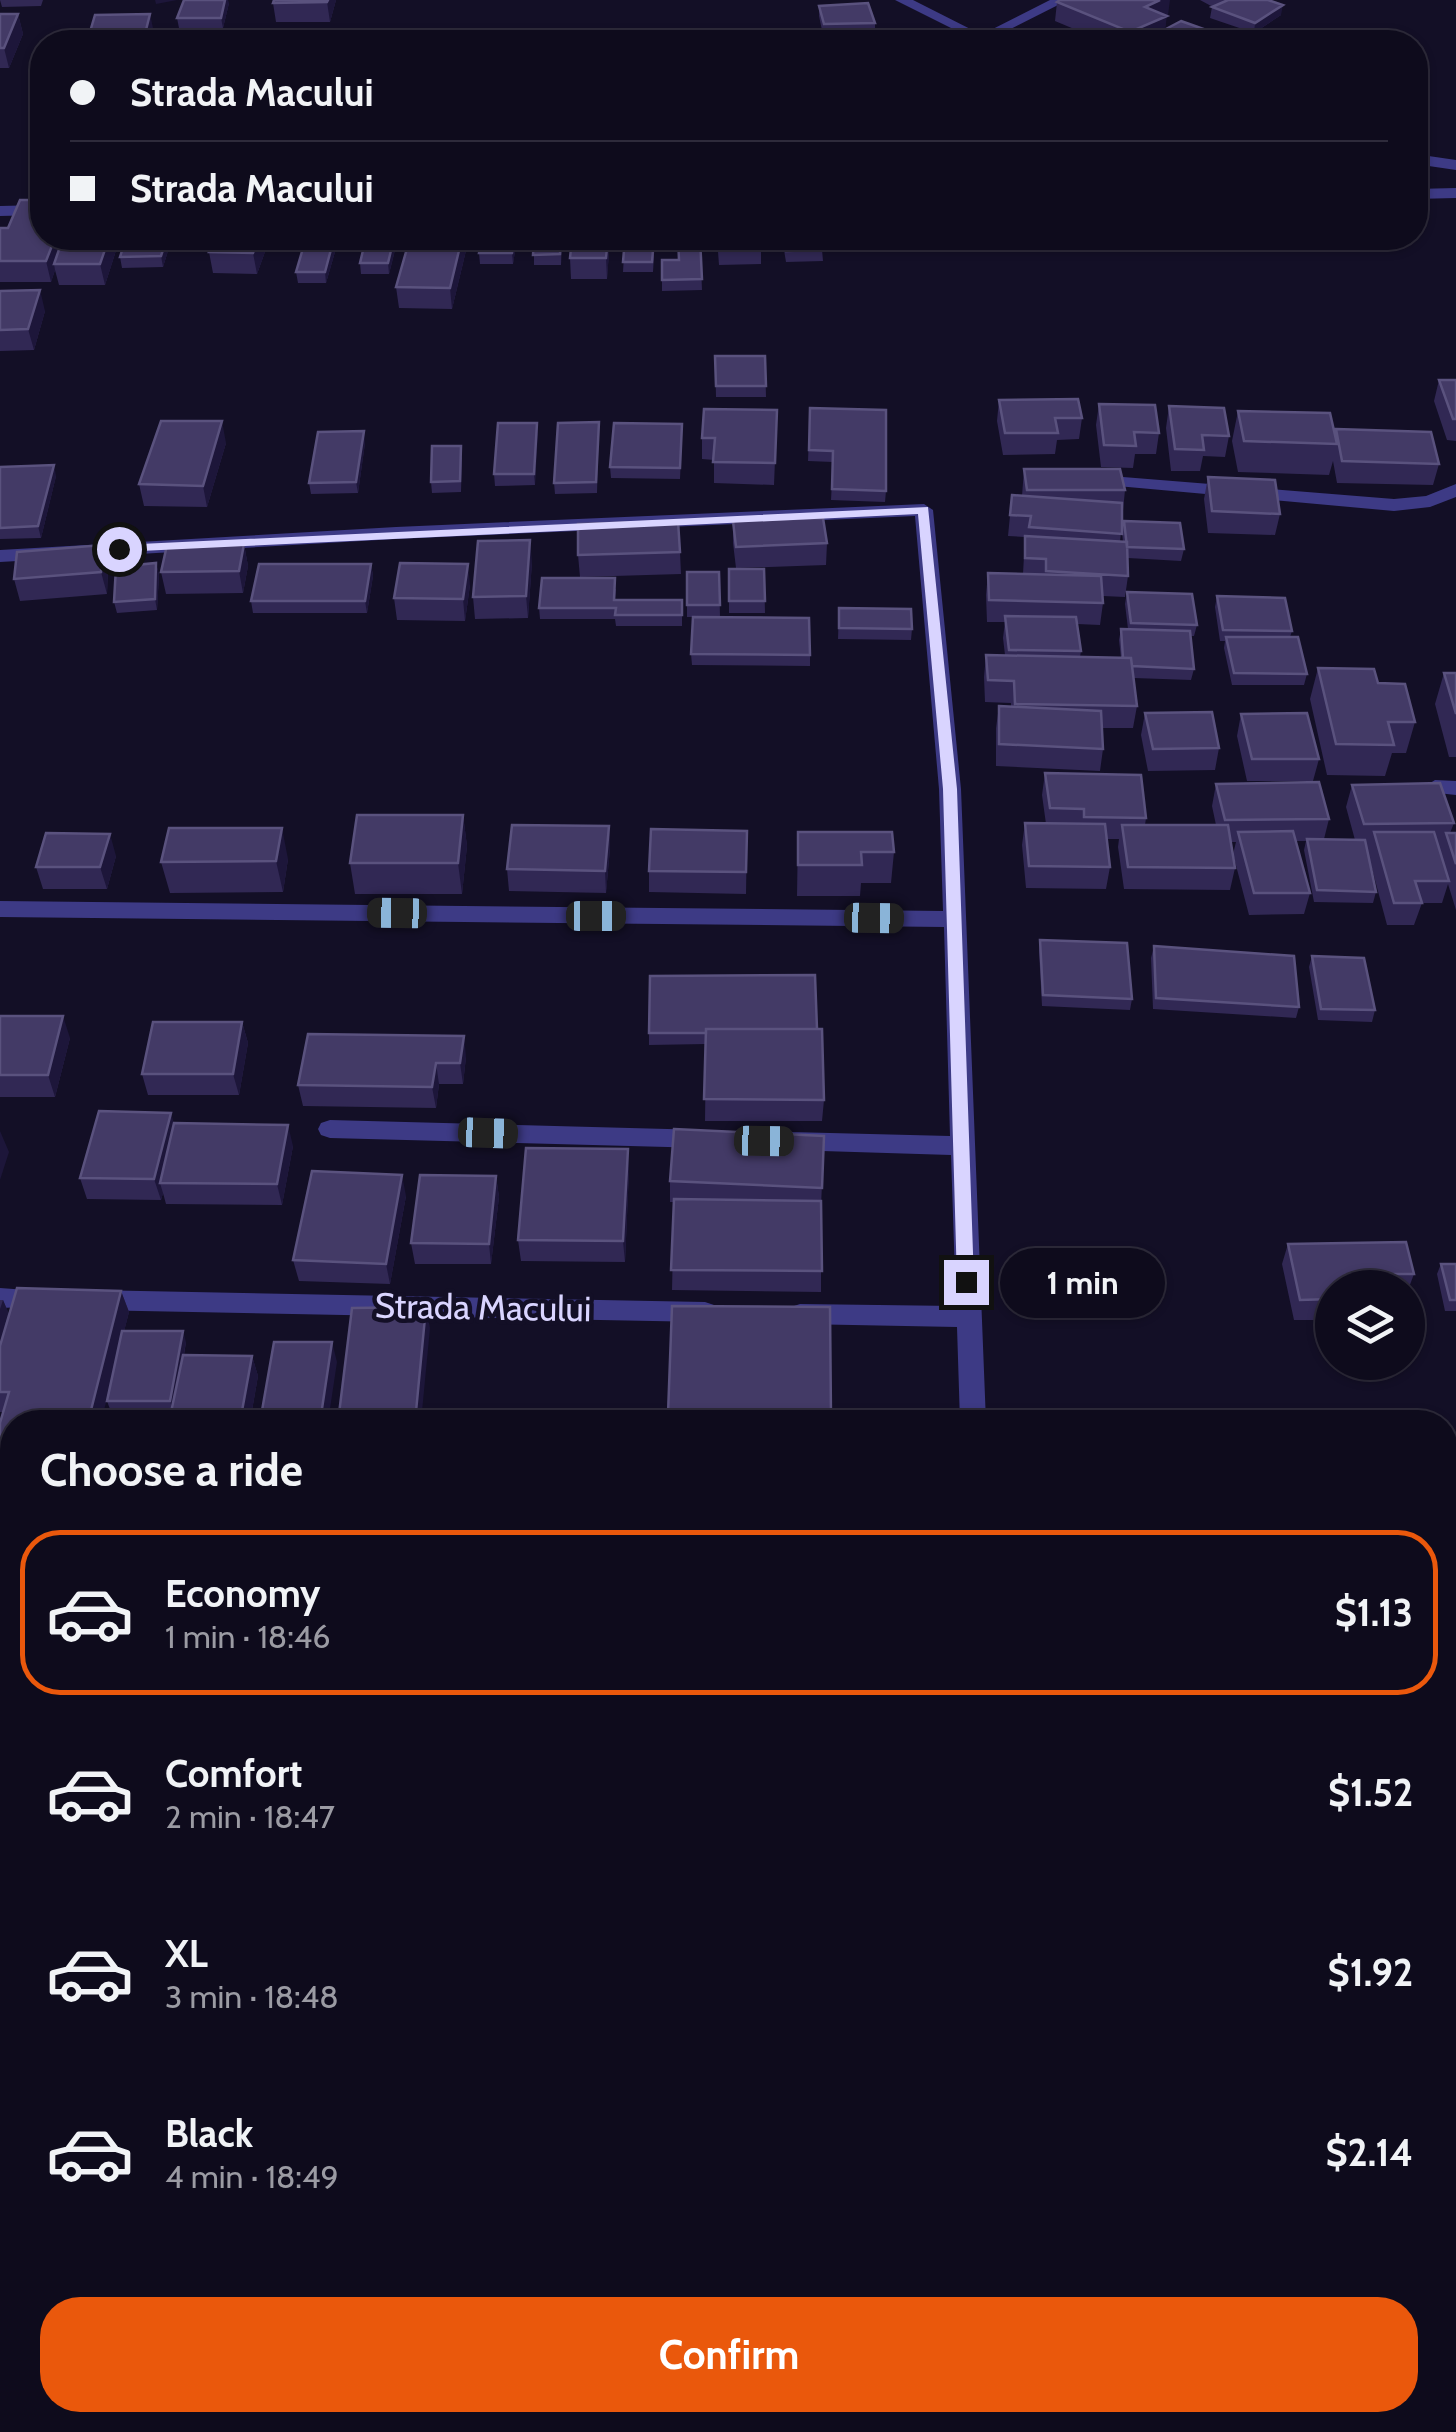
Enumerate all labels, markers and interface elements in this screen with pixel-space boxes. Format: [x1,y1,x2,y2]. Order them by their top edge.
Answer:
text: Strada Macului [130,69,374,116]
text: Strada Macului [130,165,374,212]
route start [97,527,142,572]
car [367,897,427,929]
car [566,901,626,931]
car [844,902,904,934]
car [457,1117,519,1149]
car [734,1125,794,1157]
callout: 1 min [1001,1247,1166,1317]
route end [944,1260,989,1305]
text: 1 min [1046,1263,1119,1302]
map controls [1315,1270,1425,1380]
button: layers [1315,1270,1425,1380]
street label: Strada Macului [374,1284,592,1330]
text: Choose a ride [40,1443,303,1497]
icon: car [45,1568,135,1658]
text: Economy [165,1570,320,1617]
text: $1.13 [1335,1589,1413,1636]
text: 1 min · 18:46 [165,1617,331,1656]
icon: car [45,1748,135,1838]
text: Comfort [165,1750,302,1797]
text: $1.52 [1328,1769,1413,1816]
text: 2 min · 18:47 [165,1797,335,1836]
icon: car [45,1928,135,2018]
text: XL [165,1930,208,1977]
text: $1.92 [1328,1949,1413,1996]
text: 3 min · 18:48 [165,1977,339,2016]
icon: car [45,2108,135,2198]
text: Black [165,2110,253,2157]
text: $2.14 [1325,2129,1413,2176]
text: 4 min · 18:49 [165,2157,339,2196]
button: Confirm [40,2297,1418,2412]

